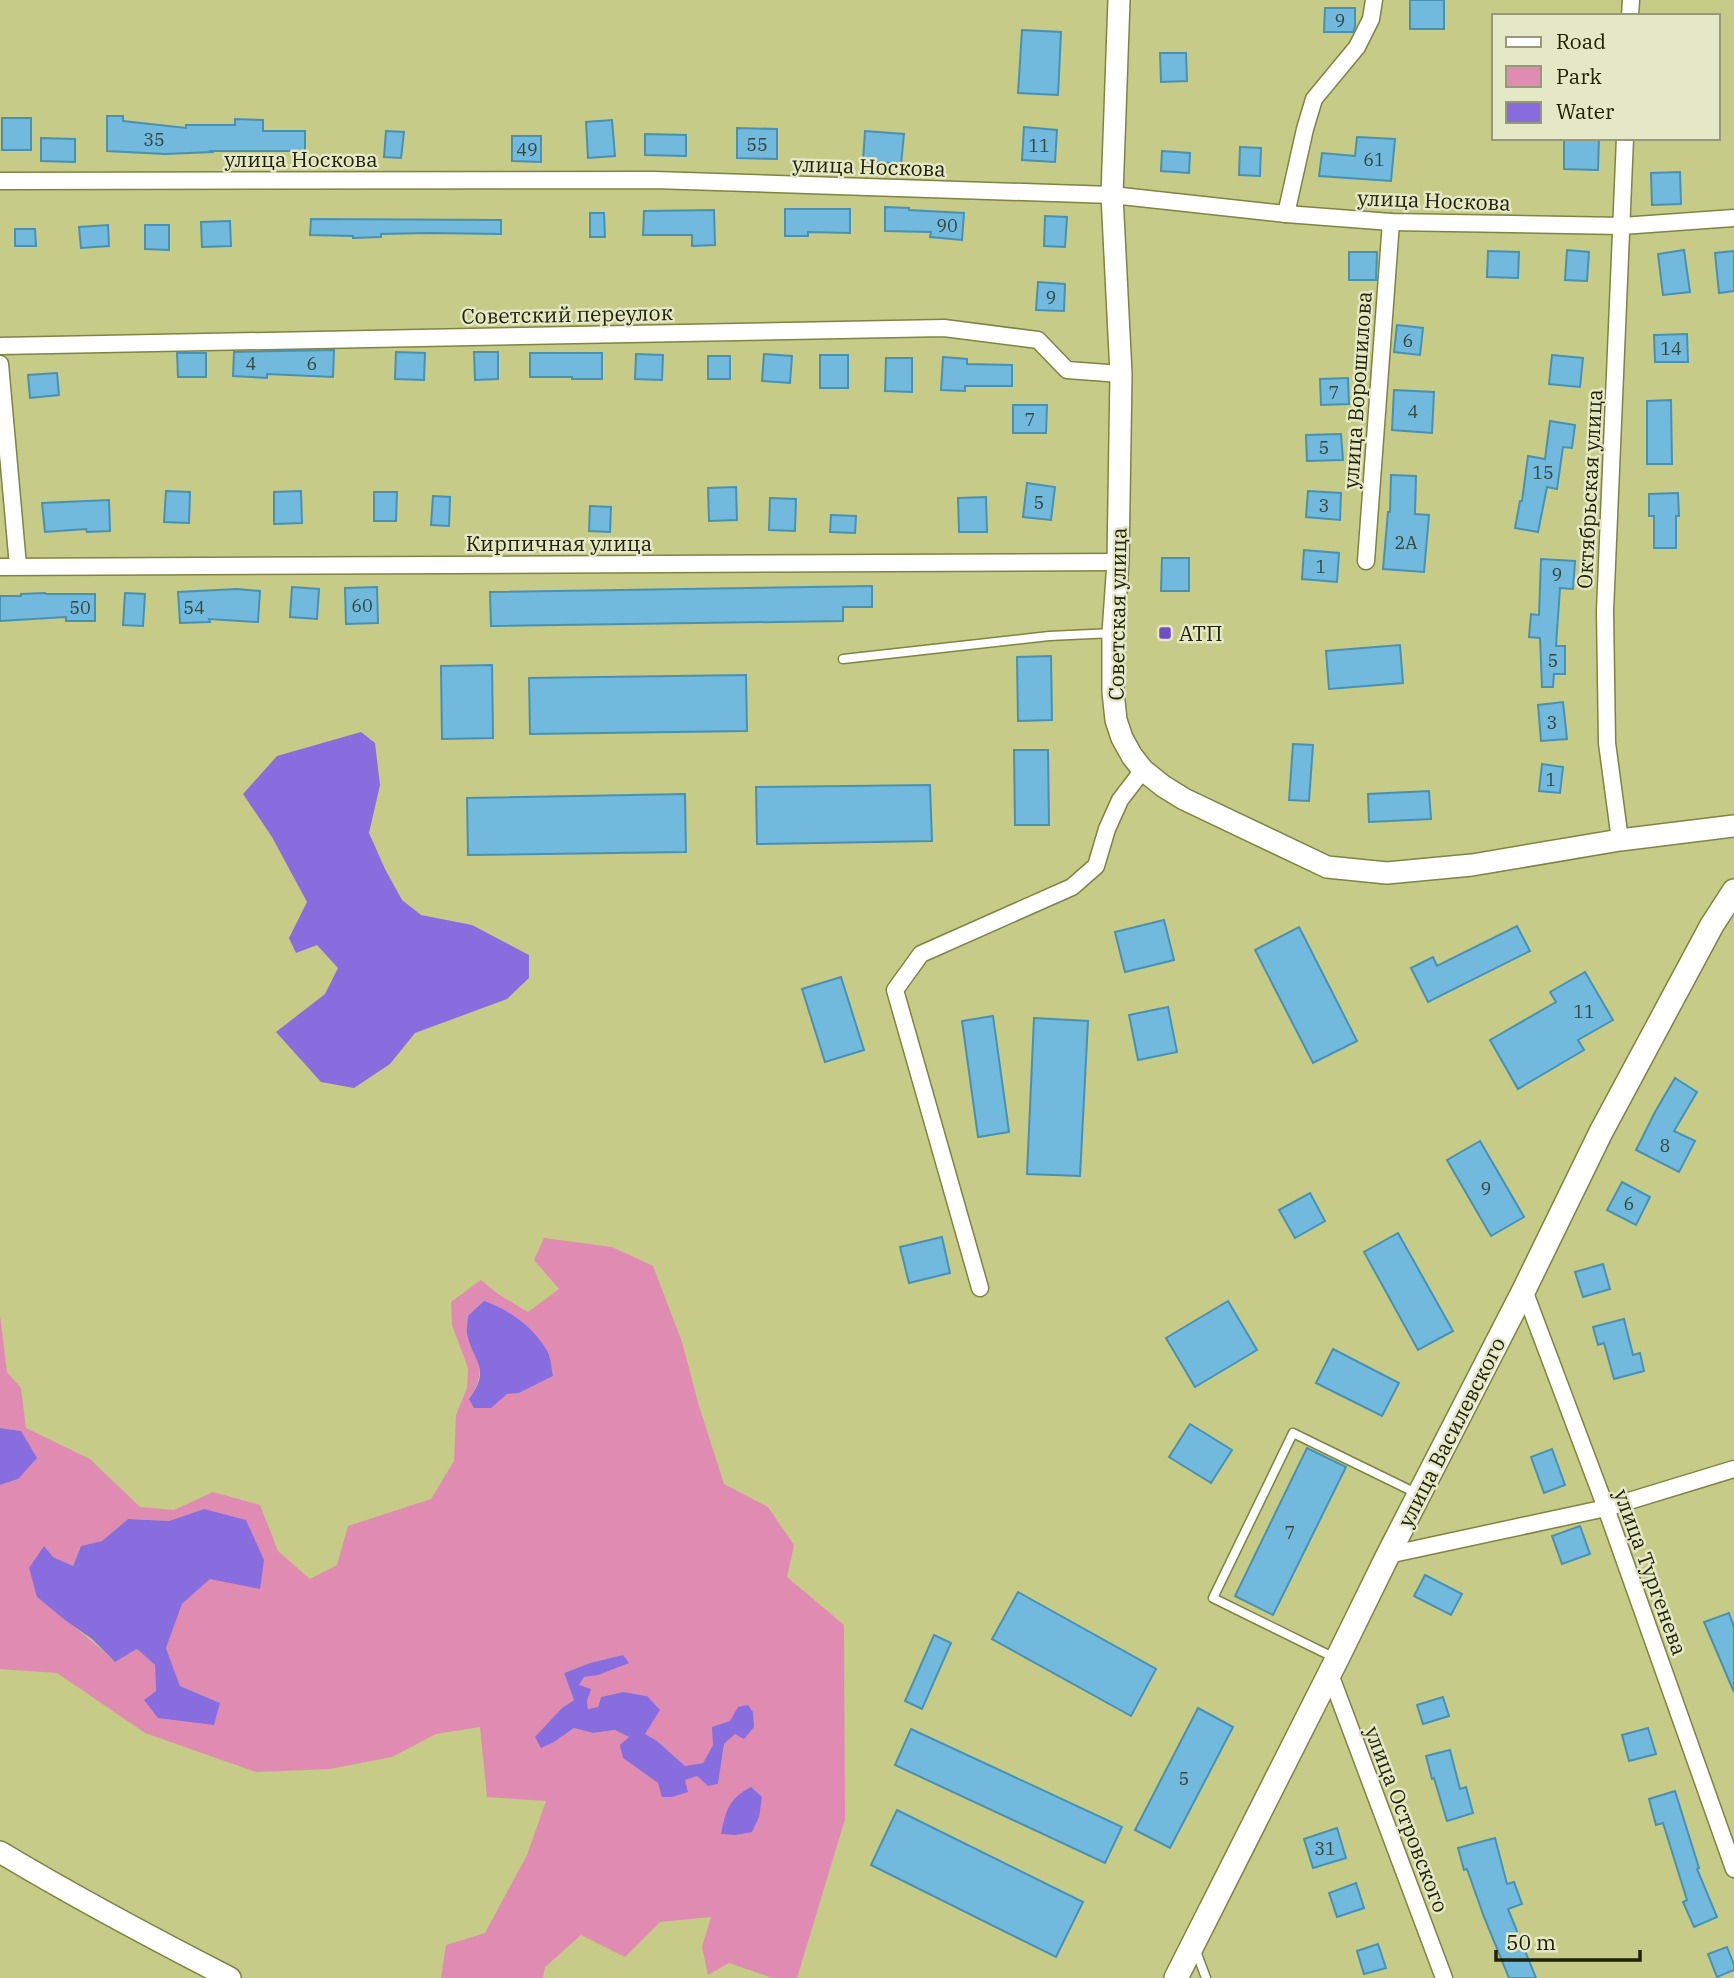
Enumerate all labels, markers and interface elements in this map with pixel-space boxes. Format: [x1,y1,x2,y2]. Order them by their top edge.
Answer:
house number: 9 [1335,9,1345,32]
legend [1492,14,1720,140]
text: Road [1556,27,1606,55]
text: Park [1556,62,1603,90]
text: Water [1556,97,1615,125]
house number: 35 [143,128,165,151]
house number: 55 [746,133,768,156]
house number: 11 [1028,134,1050,157]
house number: 49 [516,138,538,161]
street label: улица Носкова [224,145,378,173]
house number: 61 [1363,148,1385,171]
street label: улица Носкова [792,149,946,183]
street label: улица Носкова [1357,183,1511,217]
house number: 90 [936,214,958,237]
house number: 9 [1046,286,1056,309]
street label: улица Ворошилова [1336,290,1378,490]
street label: Советский переулок [461,298,673,330]
house number: 6 [1403,329,1413,352]
house number: 14 [1660,337,1682,360]
house number: 4 [246,352,256,375]
house number: 6 [307,352,317,375]
house number: 7 [1329,381,1339,404]
street label: Октябрьская улица [1570,388,1608,590]
house number: 4 [1408,400,1418,423]
house number: 7 [1025,408,1035,431]
house number: 5 [1319,436,1329,459]
house number: 15 [1532,461,1554,484]
house number: 5 [1034,491,1044,514]
house number: 3 [1319,494,1329,517]
street label: Советская улица [1101,527,1133,701]
street label: Кирпичная улица [466,529,652,557]
house number: 2А [1394,531,1418,554]
house number: 1 [1316,555,1326,578]
house number: 9 [1552,563,1562,586]
house number: 60 [351,594,373,617]
house number: 50 [69,596,91,619]
house number: 54 [183,596,205,619]
place label: АТП [1179,619,1222,647]
marker: АТП [1157,625,1173,641]
house number: 5 [1548,649,1558,672]
house number: 3 [1547,711,1557,734]
house number: 1 [1546,768,1556,791]
house number: 11 [1573,1000,1595,1023]
house number: 8 [1660,1134,1670,1157]
house number: 9 [1481,1177,1491,1200]
house number: 6 [1624,1192,1634,1215]
street label: улица Василевского [1391,1332,1511,1532]
street label: улица Тургенева [1608,1485,1694,1659]
house number: 7 [1285,1521,1295,1544]
street label: улица Островского [1359,1722,1455,1916]
house number: 5 [1179,1767,1189,1790]
house number: 31 [1314,1837,1336,1860]
scale bar [1496,1918,1640,1962]
text: 50 m [1506,1928,1556,1956]

